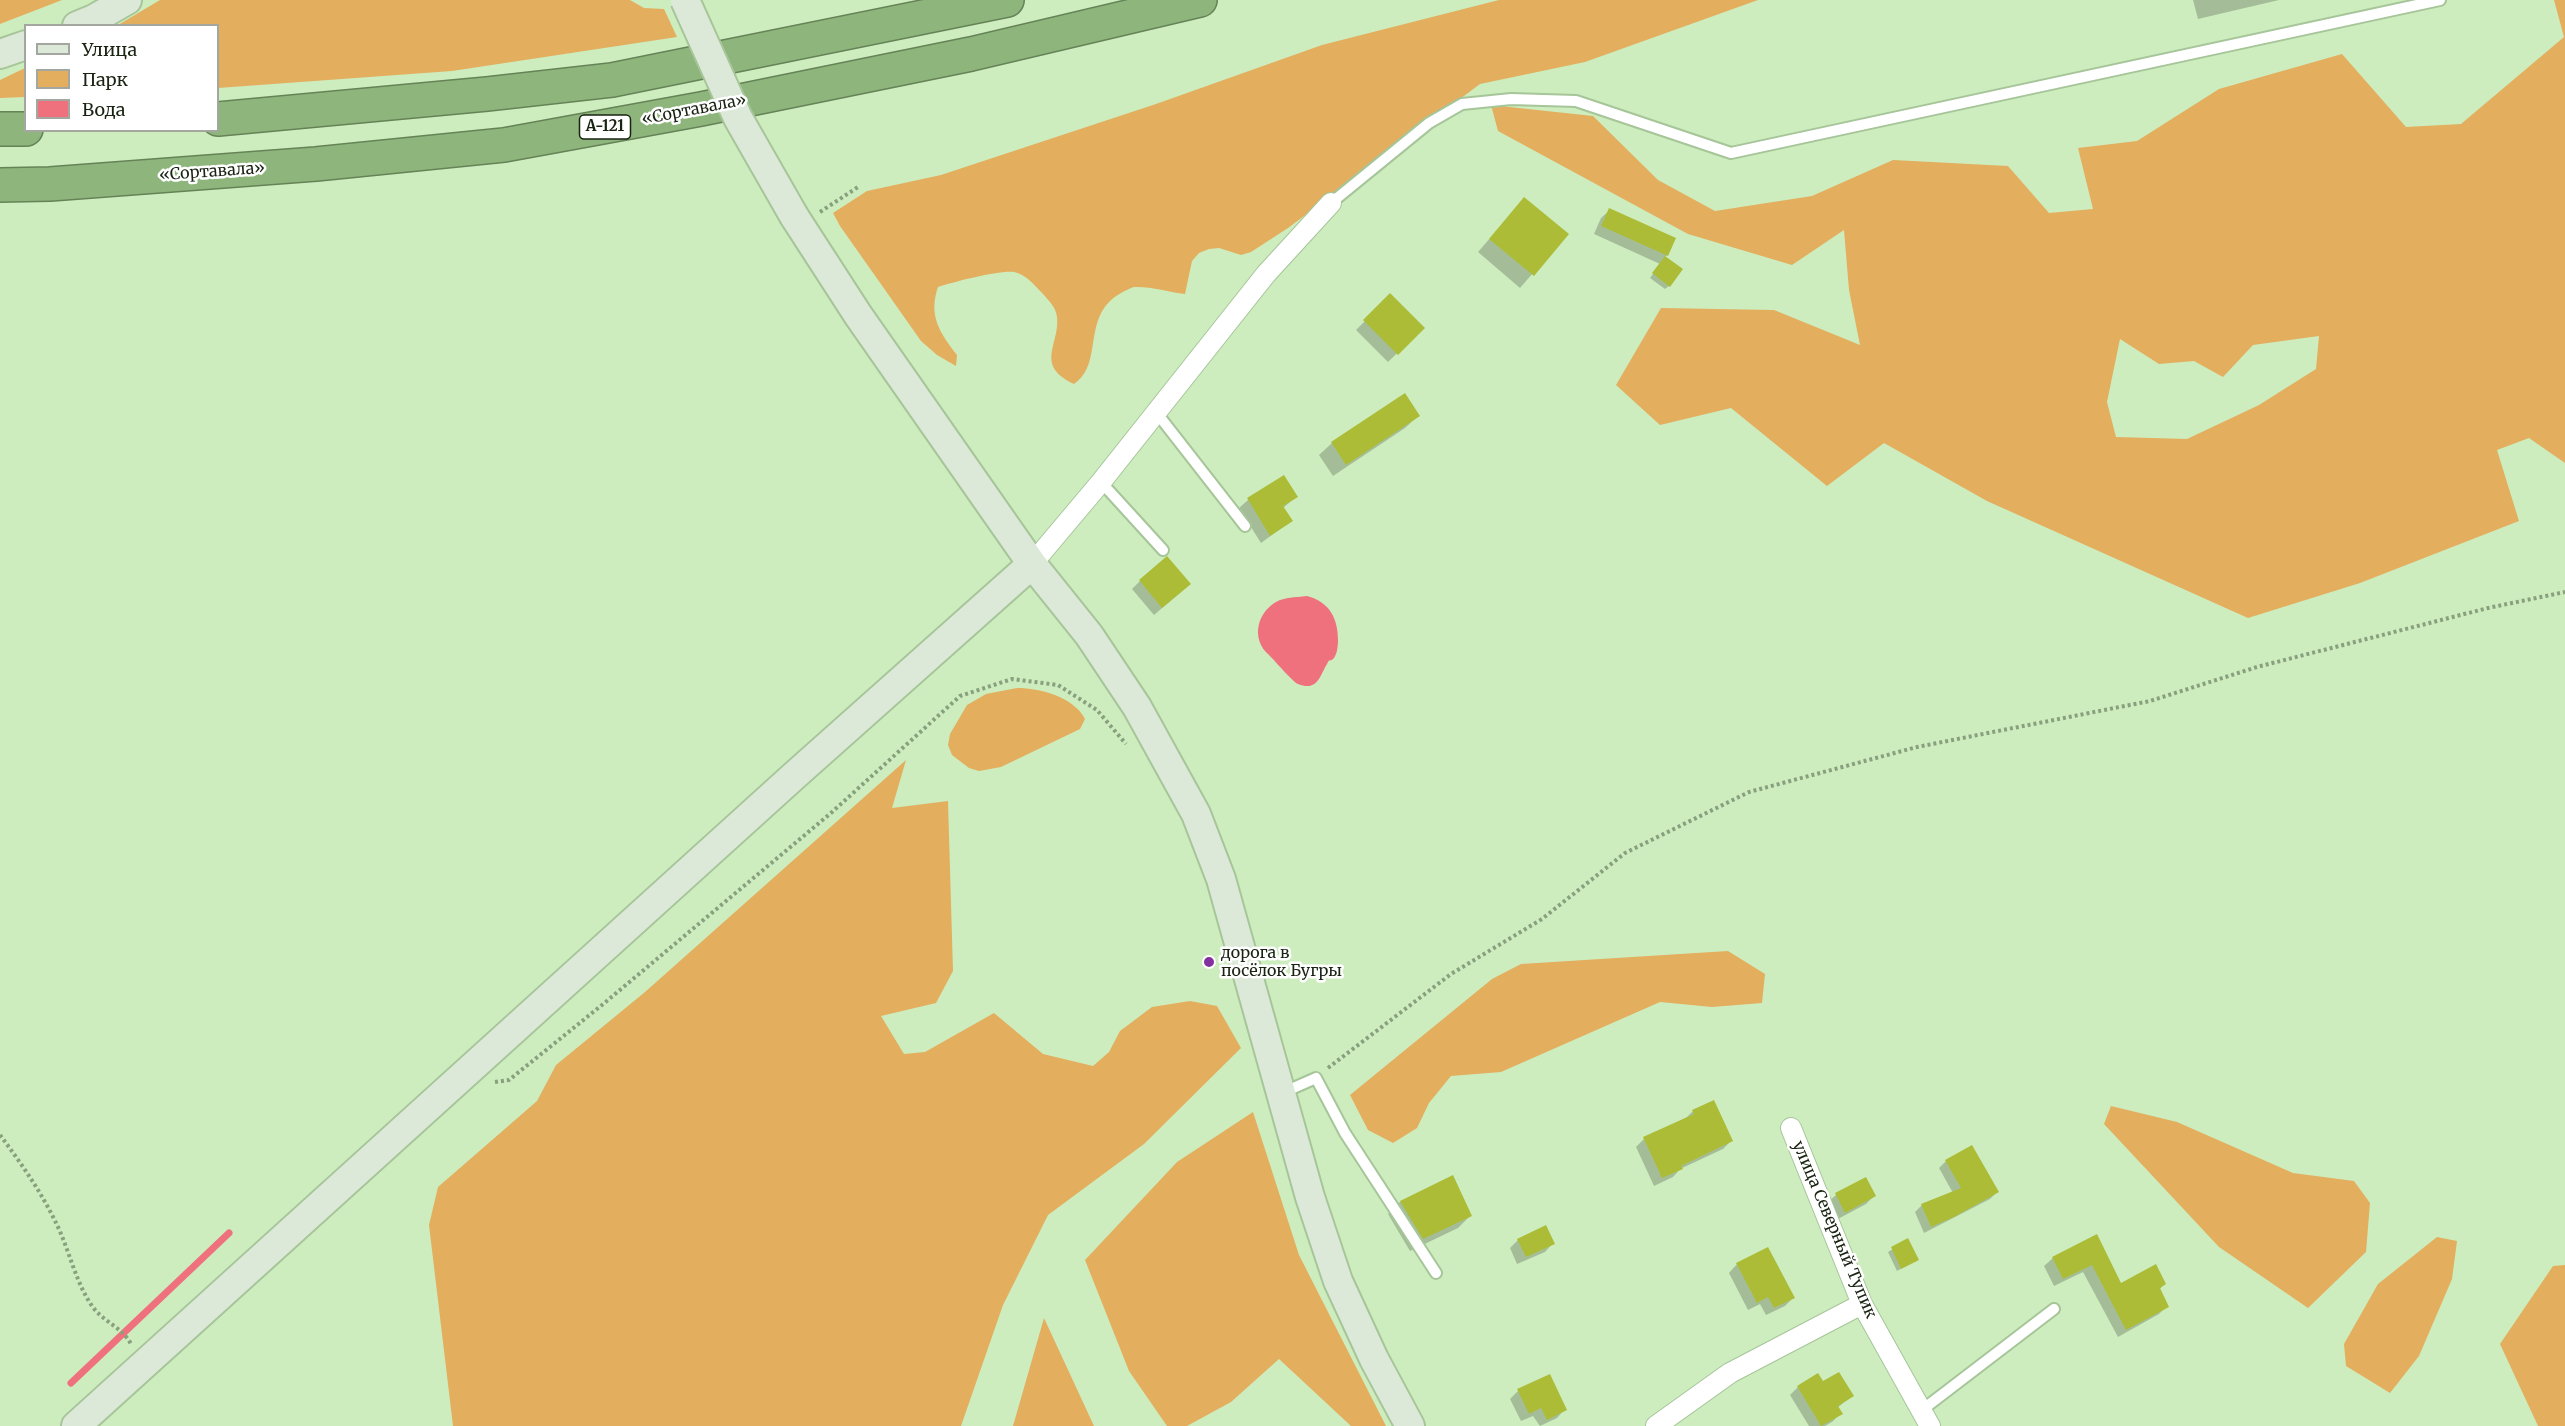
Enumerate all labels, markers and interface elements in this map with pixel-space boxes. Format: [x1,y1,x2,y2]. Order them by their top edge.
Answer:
legend [24,24,219,132]
text: Улица [82,38,137,61]
text: Парк [82,68,128,91]
street label: «Сортавала» [640,90,748,130]
text: Вода [82,98,126,121]
road number: А-121 [580,115,630,139]
street label: «Сортавала» [158,159,266,185]
place label: дорога в посёлок Бугры [1221,943,1342,981]
marker: дорога в посёлок Бугры [1202,955,1216,969]
street label: улица Северный Тупик [1788,1138,1880,1322]

